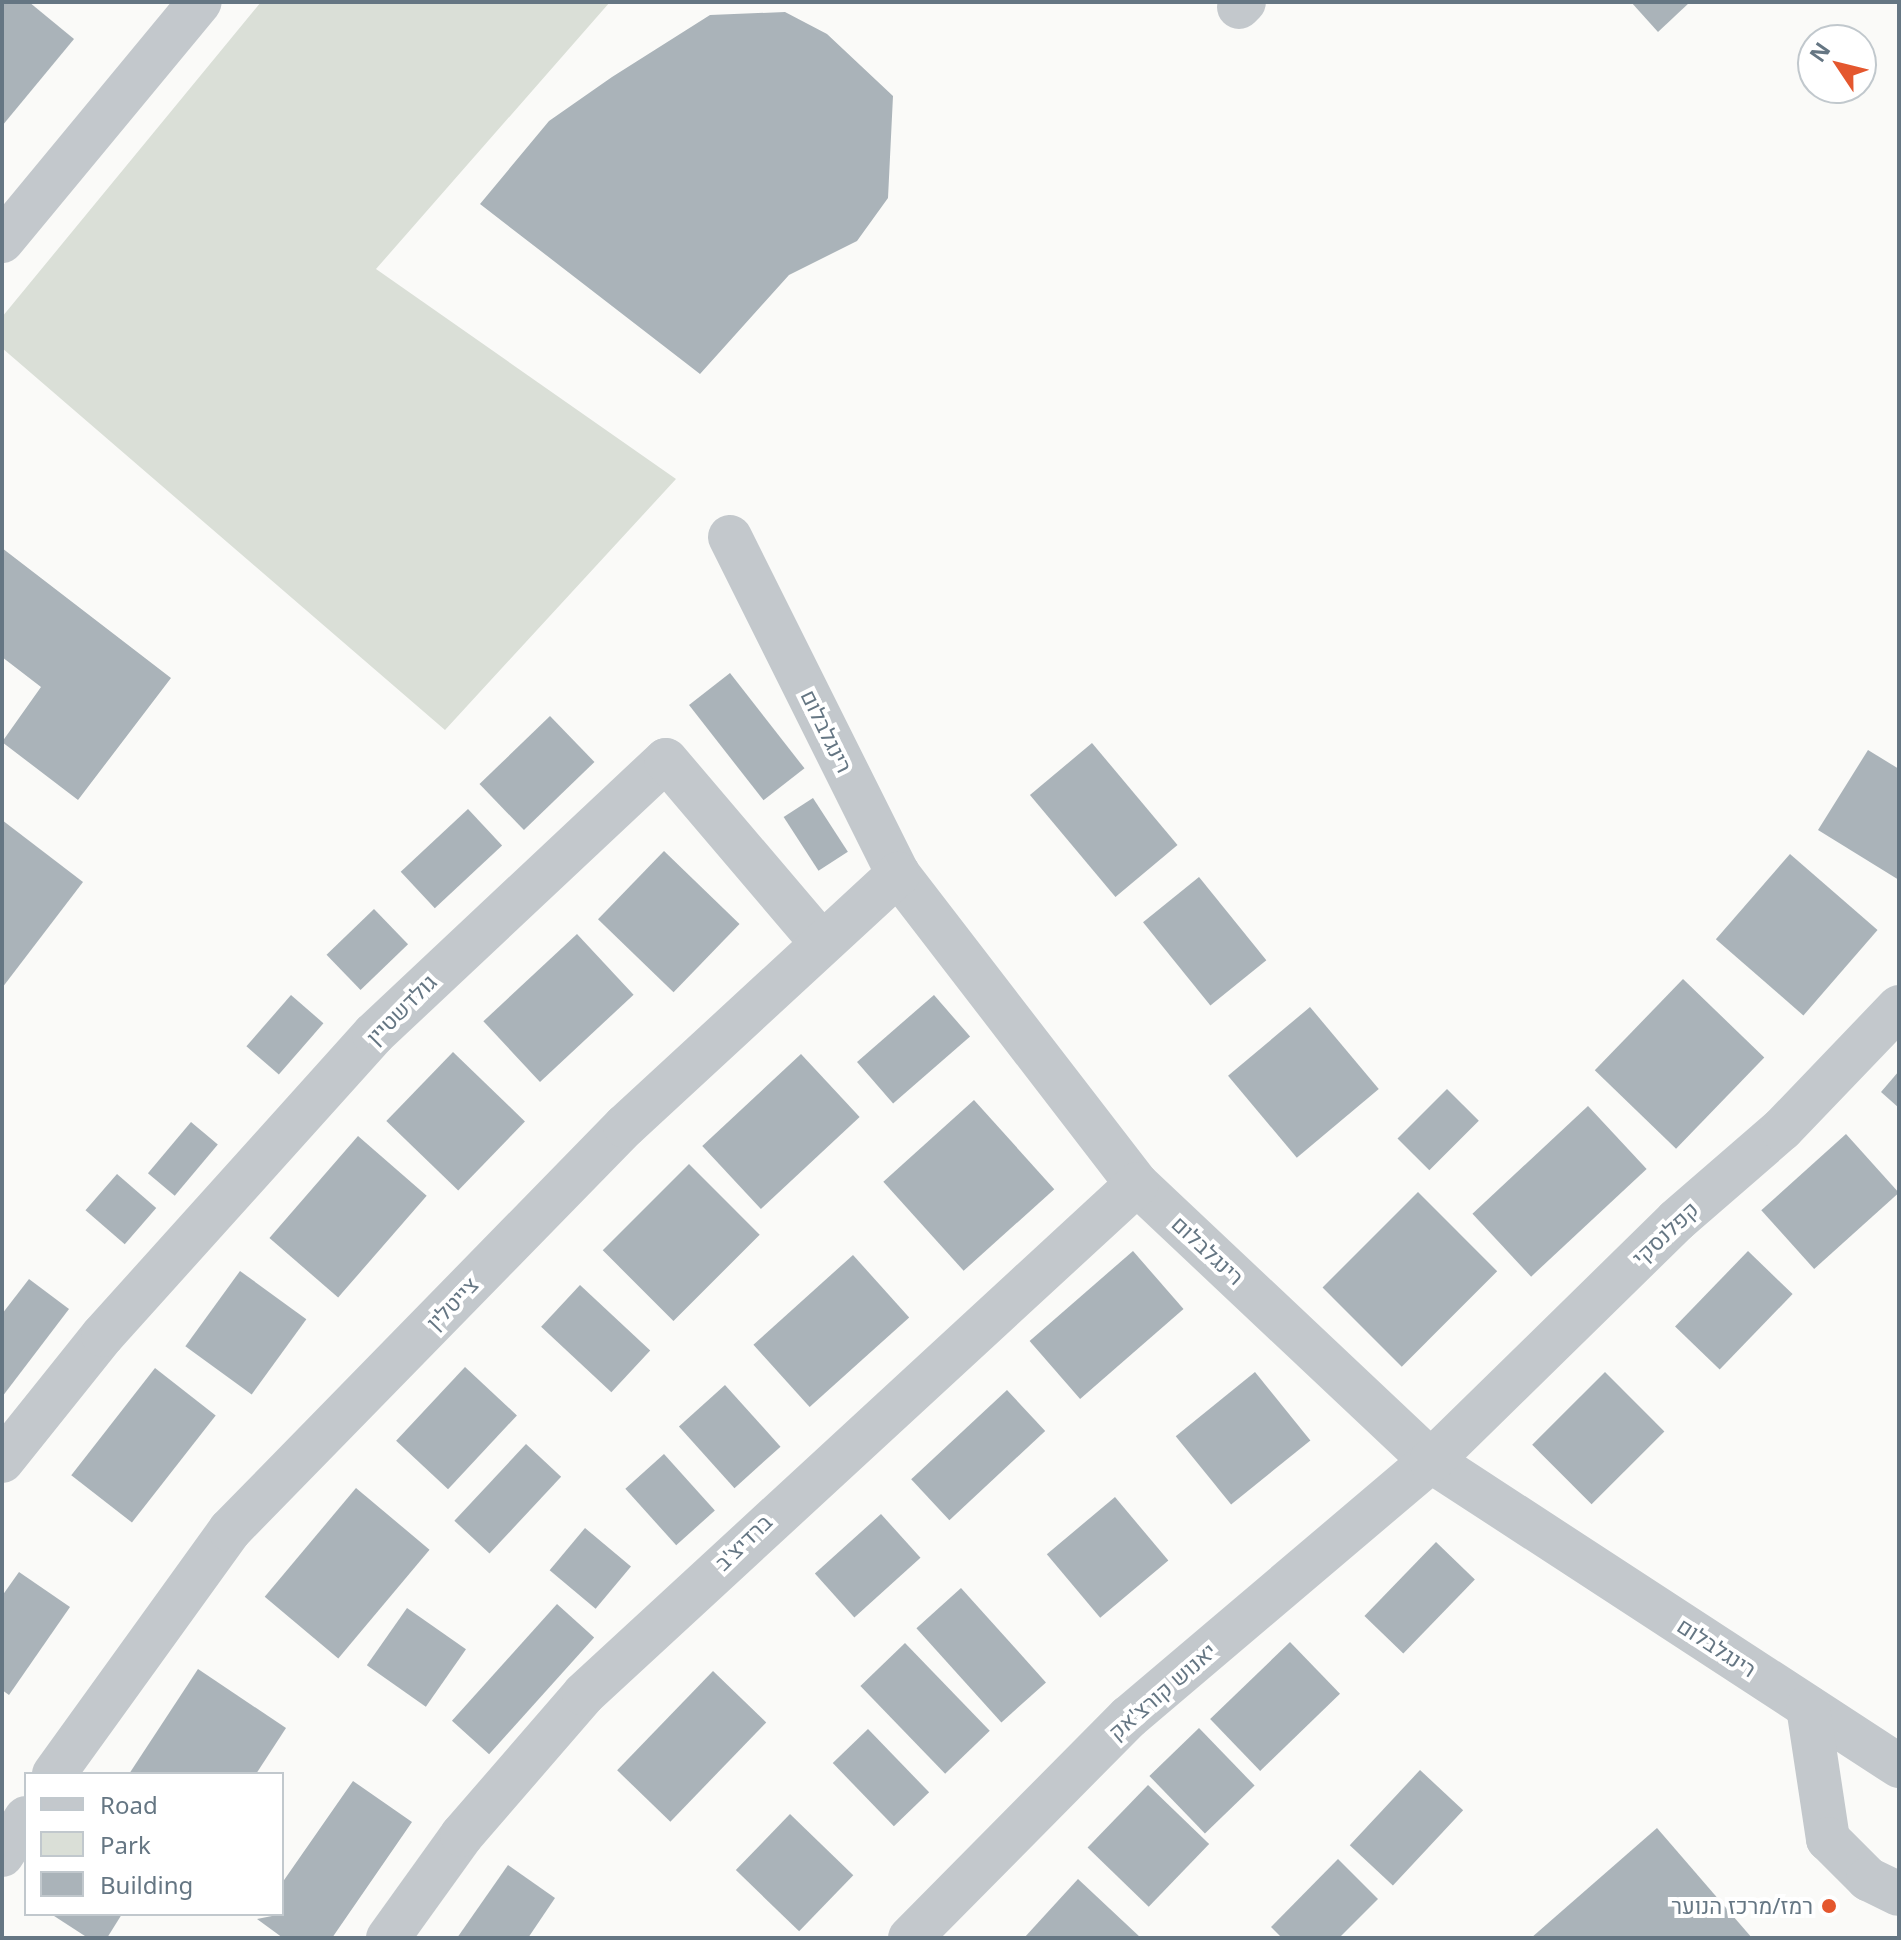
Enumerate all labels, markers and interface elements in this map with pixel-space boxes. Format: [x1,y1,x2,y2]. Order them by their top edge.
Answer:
north arrow [1797,24,1877,104]
text: N [1802,35,1836,67]
street label: רינגלבלום [796,685,858,777]
street label: גולדשטיין [360,968,442,1050]
street label: קפלנסקי [1626,1196,1704,1270]
street label: רינגלבלום [1167,1210,1249,1290]
street label: צייטלין [421,1271,483,1335]
street label: ברדיצ'ב [709,1509,777,1575]
street label: רינגלבלום [1673,1612,1761,1682]
street label: יאנוש קורצ'אק [1103,1637,1221,1745]
legend [24,1772,284,1916]
text: Road [100,1788,158,1821]
text: Park [100,1828,151,1861]
text: Building [100,1868,193,1901]
place label: רמז/מרכז הנוער [1671,1893,1813,1919]
marker: רמז/מרכז הנוער [1820,1897,1838,1915]

